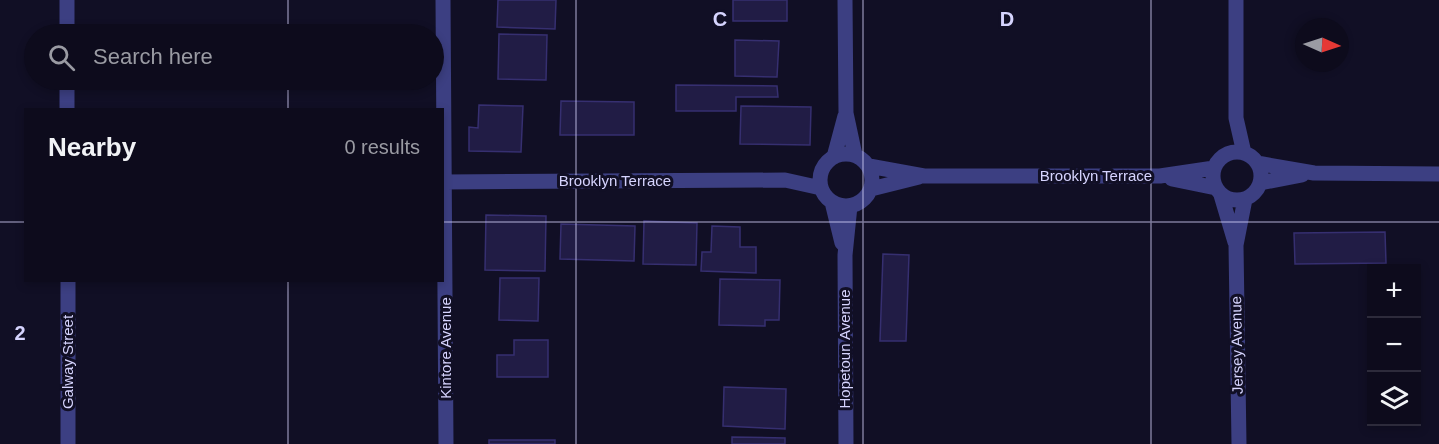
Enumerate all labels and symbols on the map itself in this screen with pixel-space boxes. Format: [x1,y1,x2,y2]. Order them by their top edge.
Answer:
text: C [713,8,727,30]
text: D [1000,8,1014,30]
north arrow [1295,18,1349,72]
street label: Brooklyn Terrace [1040,167,1152,184]
street label: Brooklyn Terrace [559,172,671,189]
street label: Hopetoun Avenue [836,290,853,409]
street label: Jersey Avenue [1227,296,1246,394]
street label: Kintore Avenue [437,297,454,399]
street label: Galway Street [59,314,76,409]
text: 2 [14,322,26,344]

